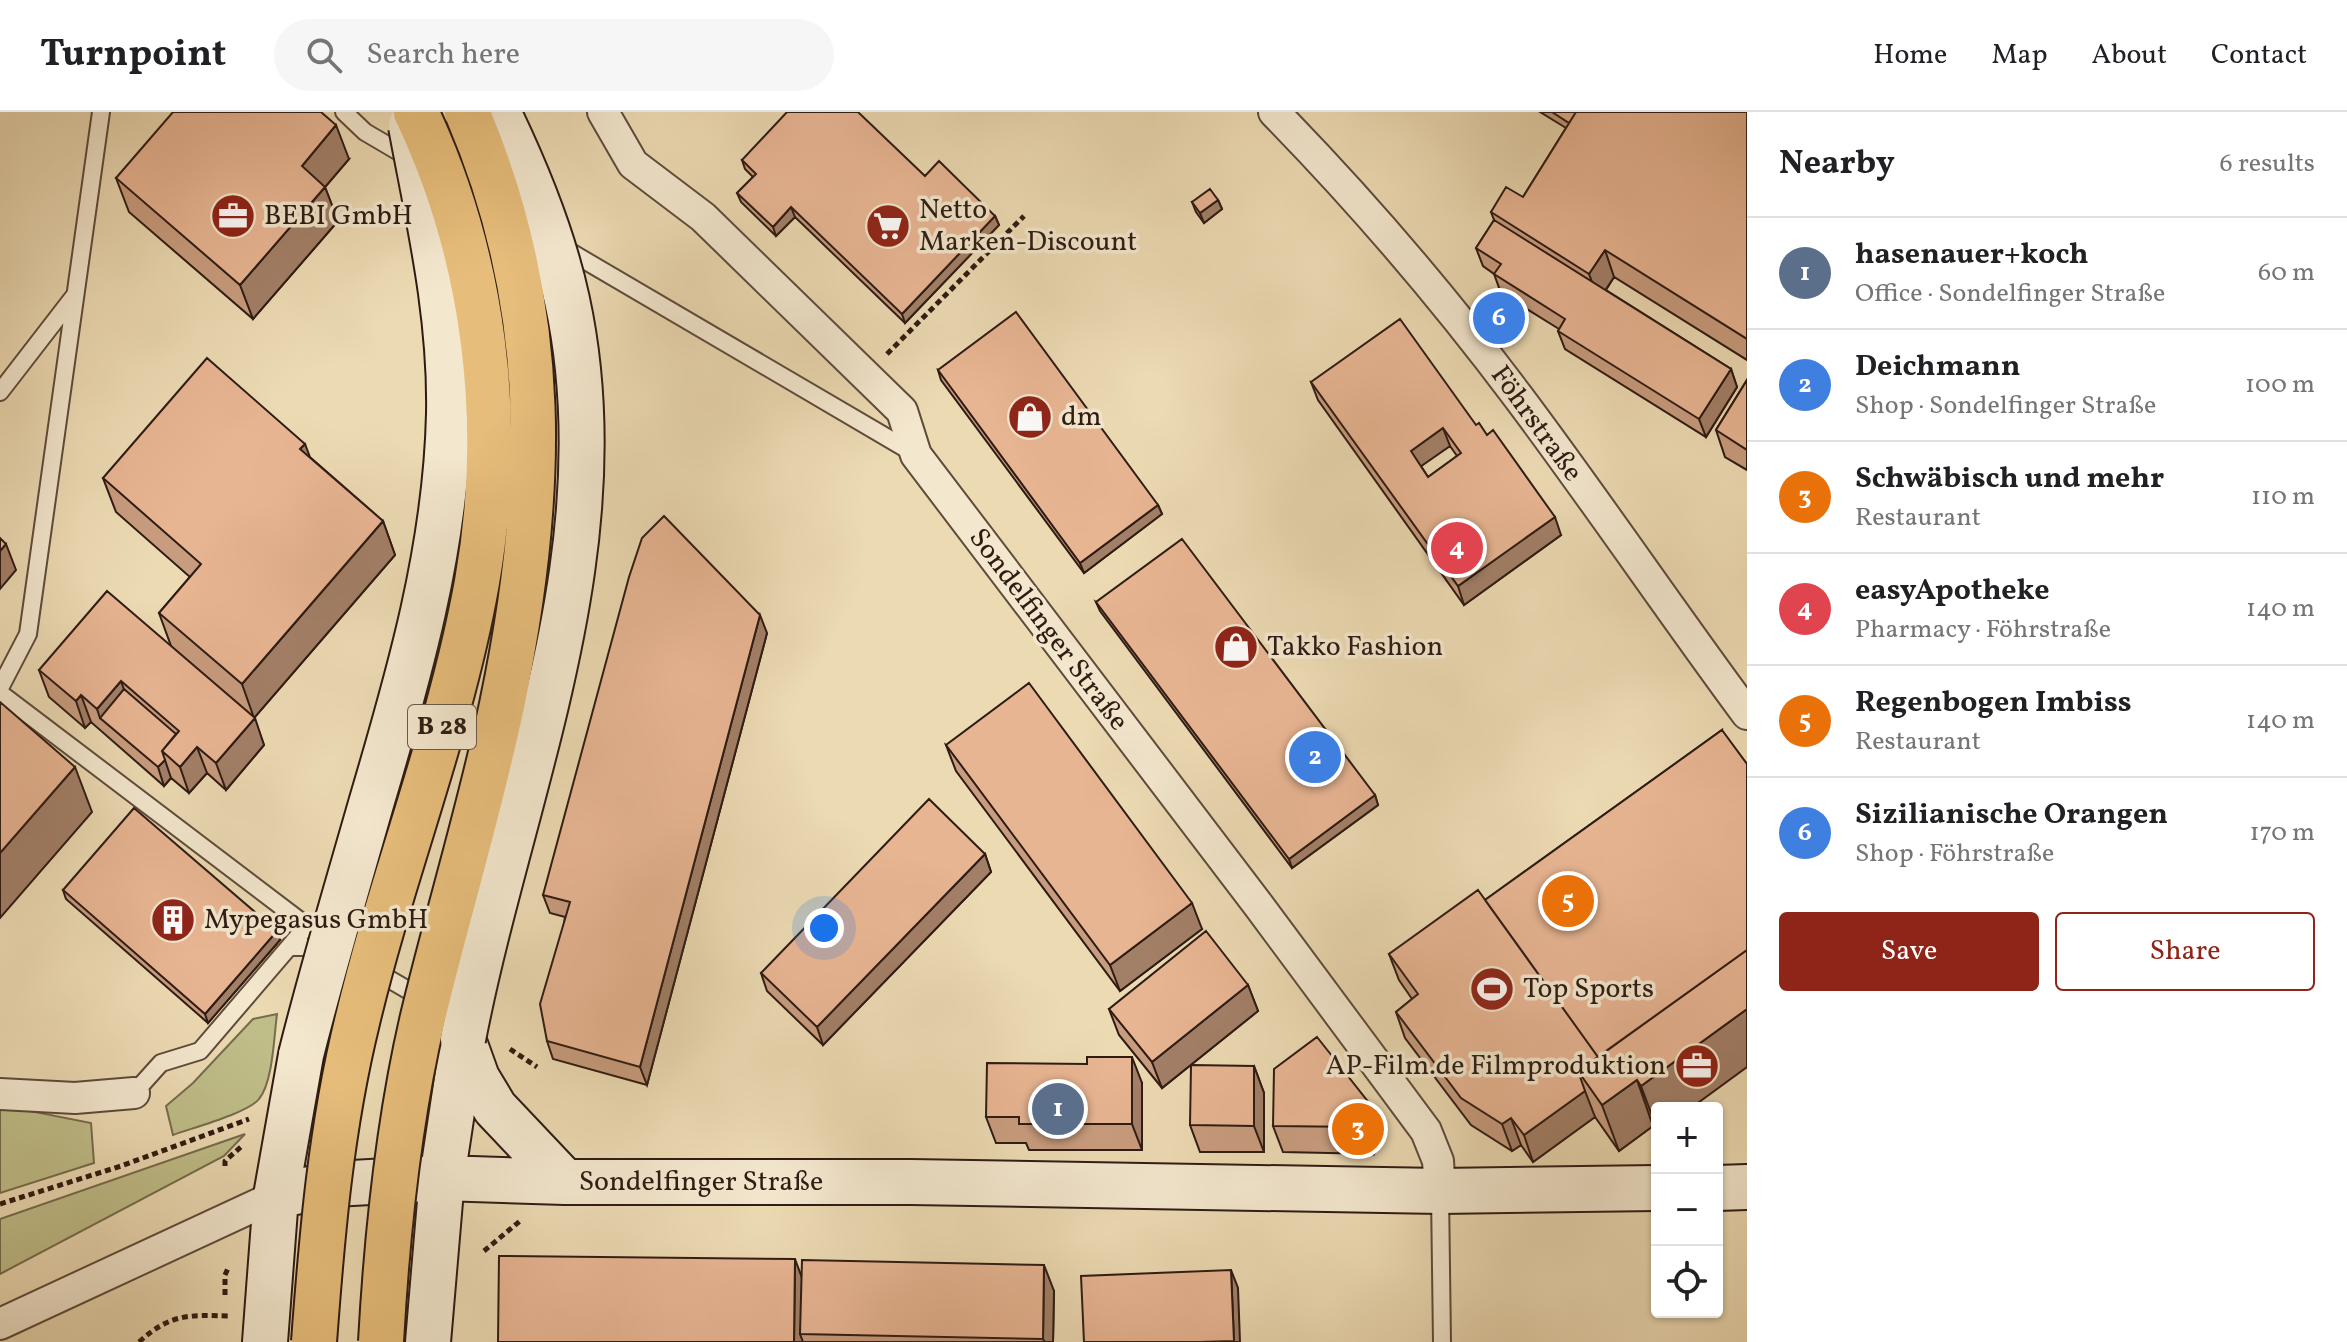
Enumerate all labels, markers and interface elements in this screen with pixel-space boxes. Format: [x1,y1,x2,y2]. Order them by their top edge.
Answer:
search box [274,19,834,91]
text: Turnpoint [40,29,226,82]
icon: search [302,33,346,77]
text: Search here [366,34,520,76]
text: Home [1873,36,1947,75]
text: Map [1991,36,2047,75]
text: About [2091,36,2167,75]
text: Contact [2211,36,2307,75]
text: Nearby [1779,141,1895,188]
text: 6 results [2220,146,2315,182]
place label: Netto Marken-Discount [919,191,1137,262]
office icon: BEBI GmbH [209,192,257,240]
place label: BEBI GmbH [264,197,413,236]
supermarket icon: Netto Marken-Discount [864,202,912,250]
text: hasenauer+koch [1855,234,2089,276]
text: 1 [1800,255,1810,291]
text: 60 m [2258,255,2315,291]
text: Office · Sondelfinger Straße [1855,276,2165,312]
pin: 6 [1473,288,1525,348]
text: Deichmann [1855,346,2021,388]
street label: Föhrstraße [1481,358,1591,490]
text: 2 [1798,367,1812,403]
text: 100 m [2245,367,2315,403]
text: Shop · Sondelfinger Straße [1855,388,2156,424]
shop icon: dm [1006,393,1054,441]
place label: dm [1061,398,1102,437]
text: Schwäbisch und mehr [1855,458,2164,500]
text: 3 [1798,479,1812,515]
text: 110 m [2251,479,2315,515]
text: Restaurant [1855,500,1981,536]
pin: 4 [1431,518,1483,578]
street label: Sondelfinger Straße [959,521,1137,739]
text: easyApotheke [1855,570,2050,612]
text: 4 [1797,591,1813,627]
text: 140 m [2246,591,2315,627]
text: Pharmacy · Föhrstraße [1855,612,2111,648]
shop icon: Takko Fashion [1212,623,1260,671]
place label: Takko Fashion [1267,628,1443,667]
text: Regenbogen Imbiss [1855,682,2132,724]
text: 5 [1799,703,1811,739]
text: 140 m [2246,703,2315,739]
road number: B 28 [408,705,476,749]
text: Restaurant [1855,724,1981,760]
pin: 2 [1289,727,1341,787]
text: Sizilianische Orangen [1855,794,2168,836]
text: 6 [1798,815,1812,851]
text: 170 m [2250,815,2315,851]
text: Shop · Föhrstraße [1855,836,2054,872]
pin: 5 [1542,871,1594,931]
building icon: Mypegasus GmbH [149,896,197,944]
place label: Mypegasus GmbH [204,901,428,940]
your location [804,908,844,948]
button: Save [1779,912,2039,991]
button: Share [2055,912,2315,991]
sports icon: Top Sports [1468,965,1516,1013]
place label: Top Sports [1523,970,1654,1009]
office icon: AP-Film.de Filmproduktion [1673,1042,1721,1090]
place label: AP-Film.de Filmproduktion [1326,1047,1666,1086]
pin: 1 [1032,1079,1084,1139]
pin: 3 [1332,1099,1384,1159]
map controls [1651,1102,1723,1318]
button: + [1651,1102,1723,1174]
street label: Sondelfinger Straße [579,1163,823,1202]
button: − [1651,1174,1723,1246]
button: locate [1651,1246,1723,1318]

